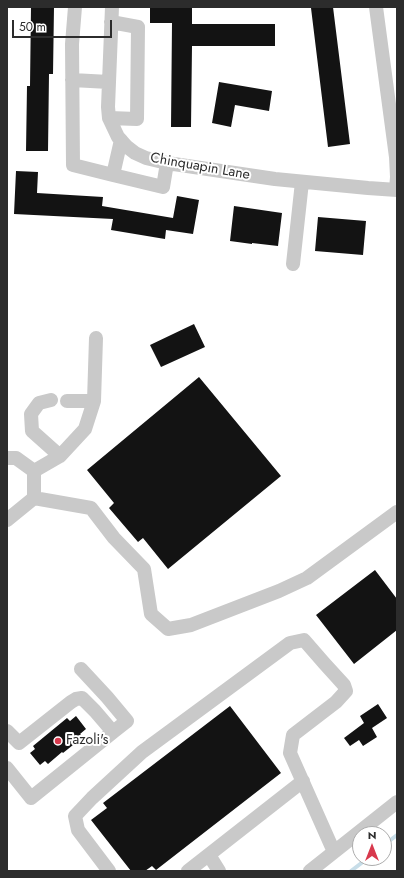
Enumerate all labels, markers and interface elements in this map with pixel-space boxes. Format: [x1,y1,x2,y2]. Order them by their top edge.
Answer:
scale bar [14,12,114,38]
text: 50 m [19,18,46,36]
street label: Chinquapin Lane [149,150,251,184]
place label: Fazoli's [66,733,108,749]
marker: Fazoli's [53,736,63,746]
north arrow [352,826,392,866]
text: N [368,827,376,843]

